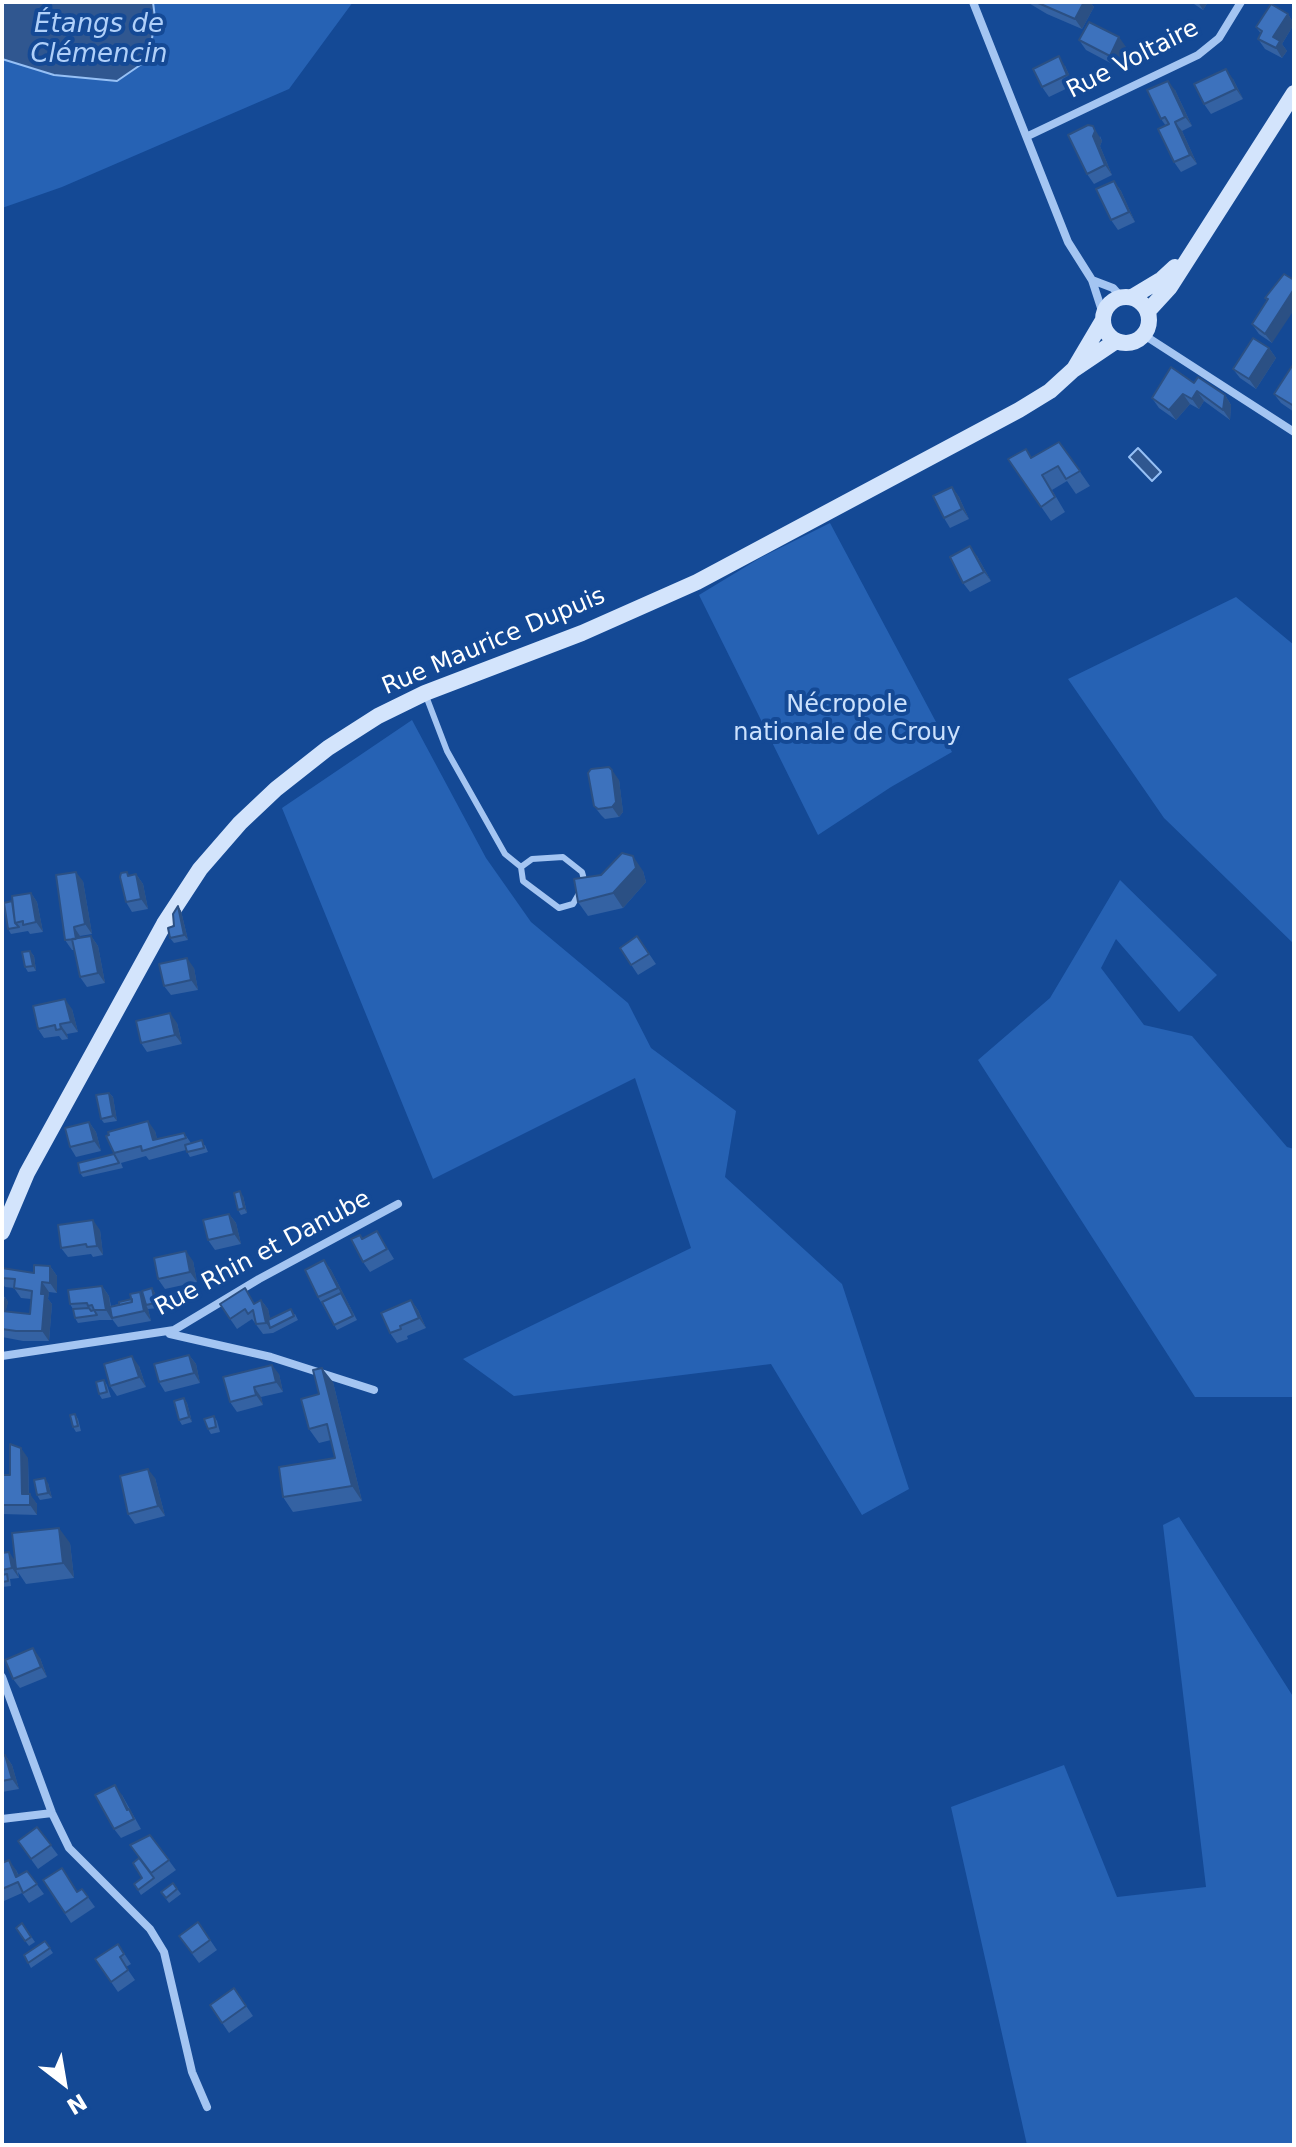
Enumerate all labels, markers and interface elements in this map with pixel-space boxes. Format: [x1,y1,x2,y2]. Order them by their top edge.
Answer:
water label: Étangs de Clémencin [30,9,168,70]
street label: Rue Voltaire [1062,14,1204,106]
street label: Rue Maurice Dupuis [378,582,610,702]
park label: Nécropole nationale de Crouy [733,692,961,748]
street label: Rue Rhin et Danube [150,1185,376,1323]
north arrow [24,2043,104,2123]
text: N [62,2089,91,2119]

